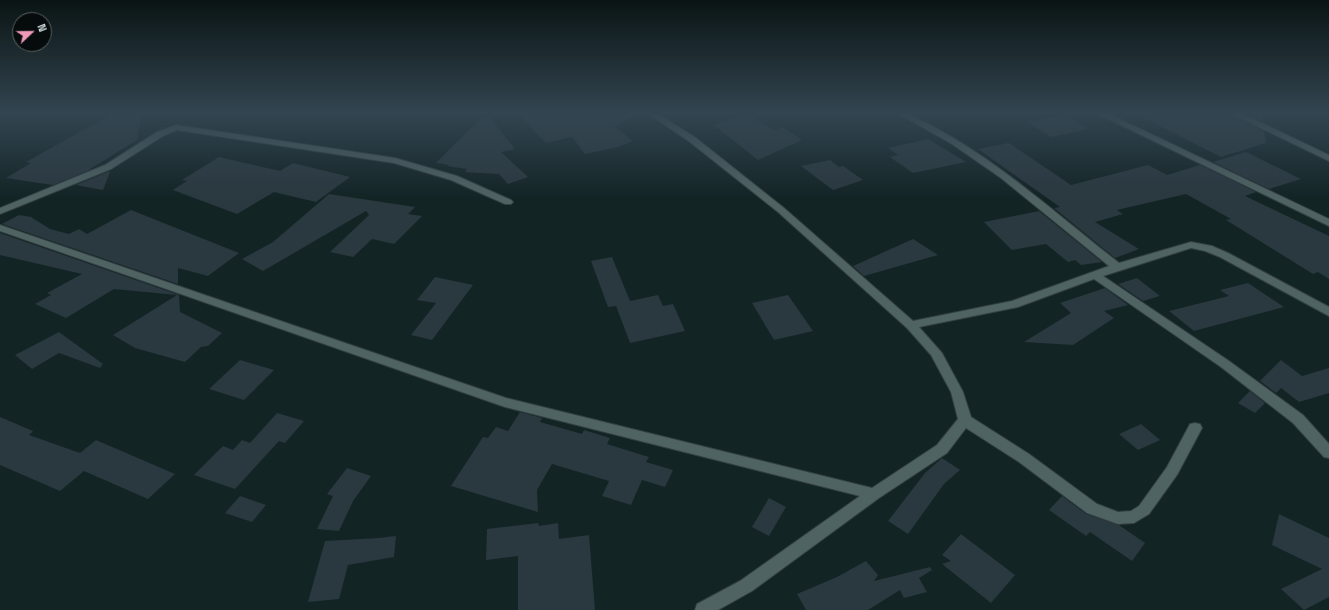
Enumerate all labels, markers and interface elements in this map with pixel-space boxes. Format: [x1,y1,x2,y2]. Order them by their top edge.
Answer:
north arrow [12,12,52,52]
text: N [34,22,50,34]

